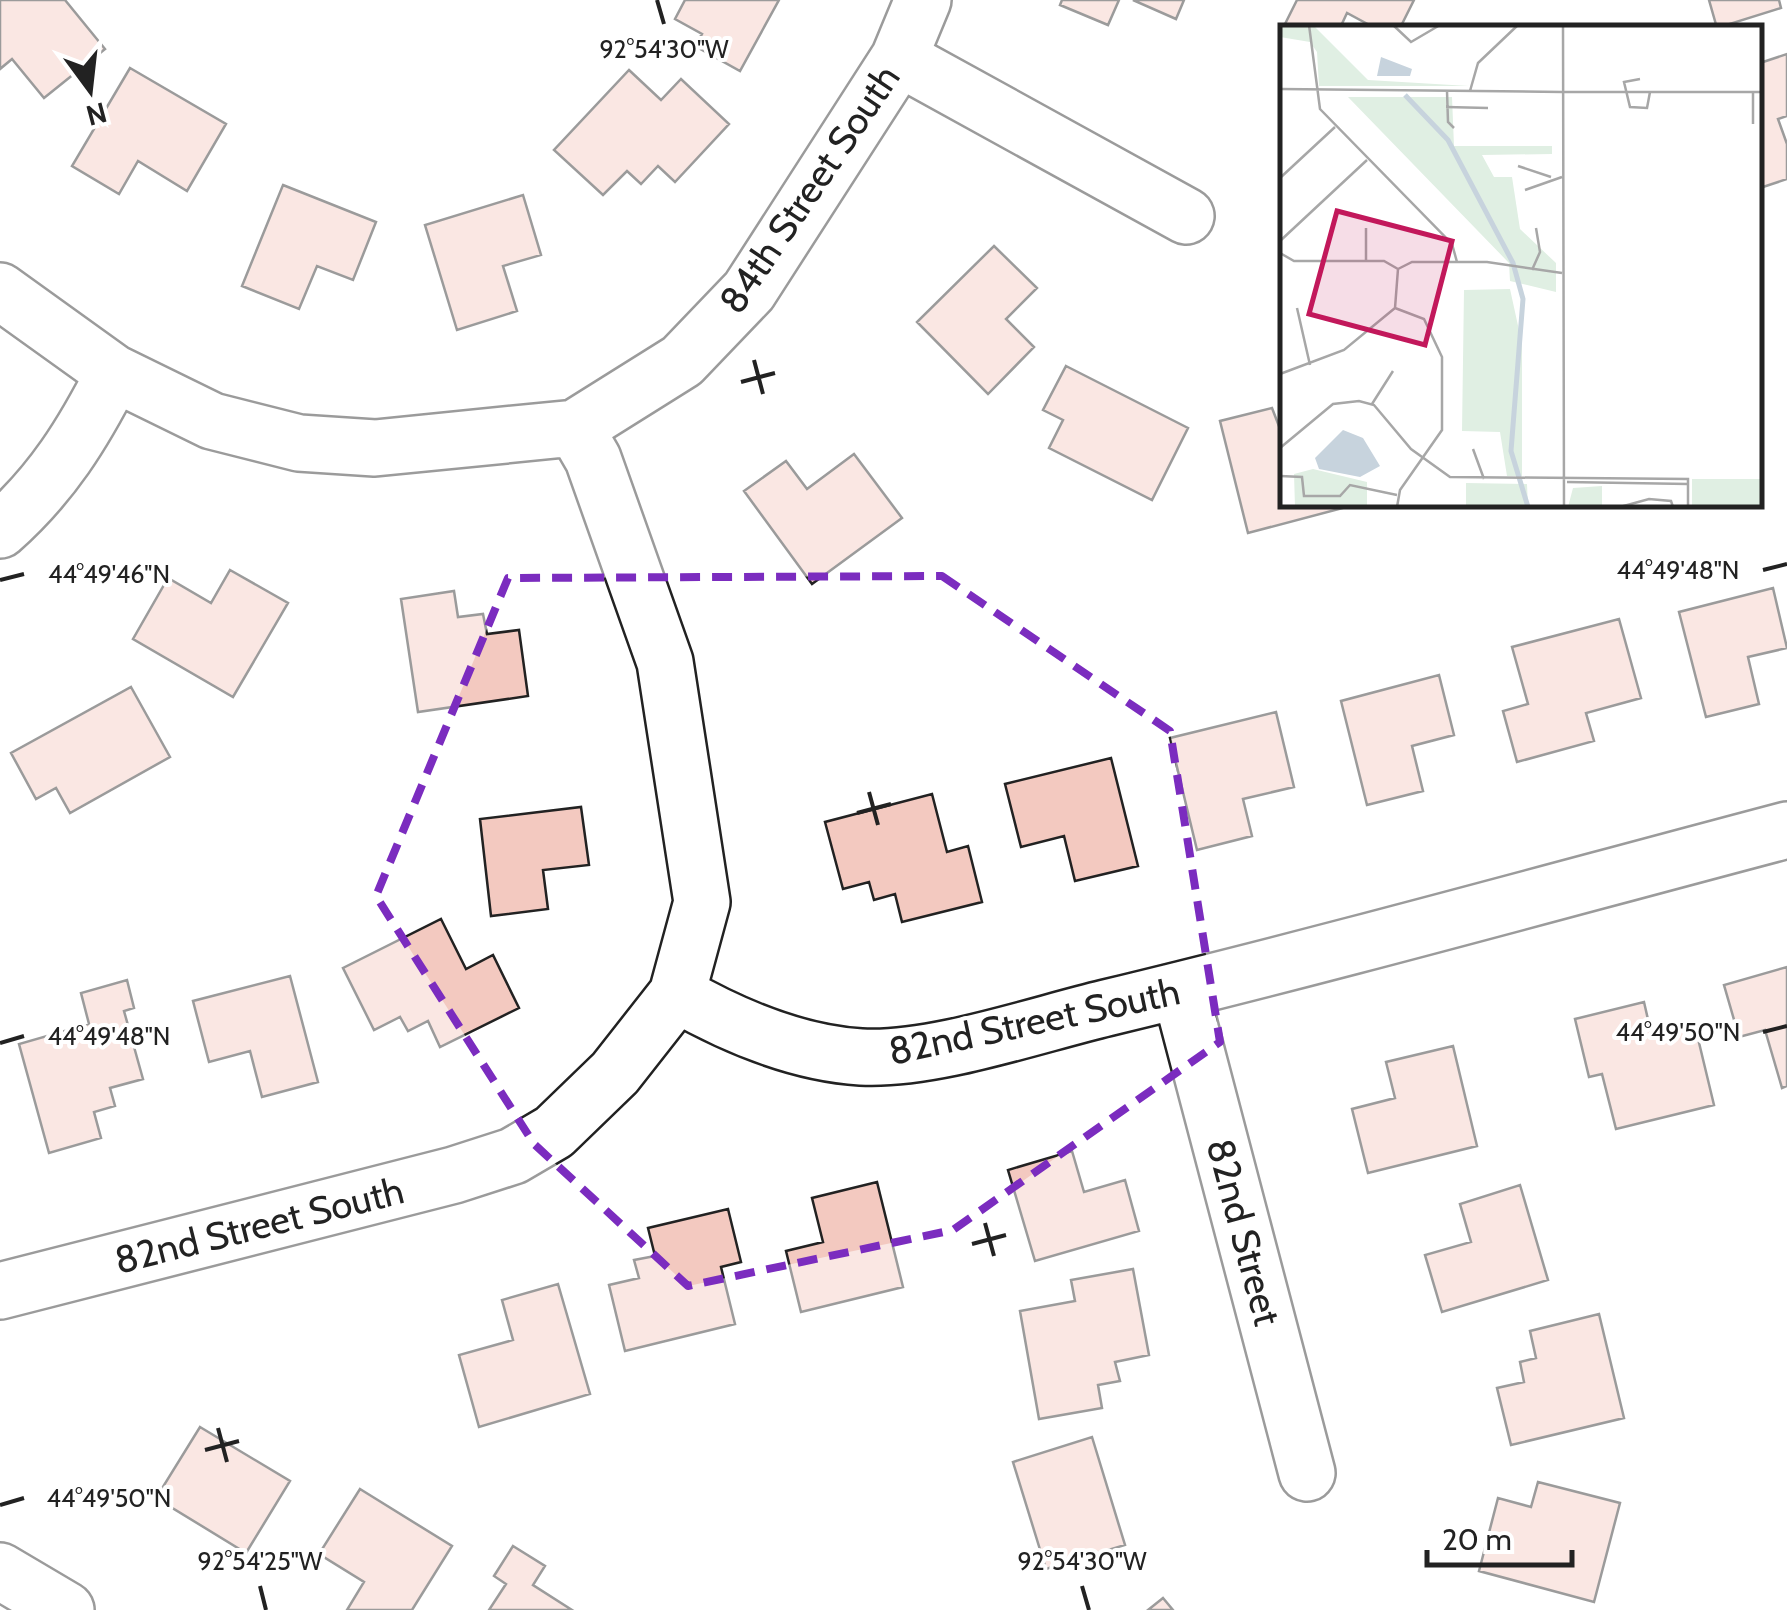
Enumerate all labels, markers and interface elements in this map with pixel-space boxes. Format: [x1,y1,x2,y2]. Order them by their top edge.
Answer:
inset map [1280,25,1762,508]
text: 92°54'30"W [599,34,729,64]
north arrow [40,40,140,140]
street label: 84th Street South [709,56,909,322]
text: N [83,95,110,133]
text: 44°49'48"N [1617,555,1739,585]
text: 44°49'46"N [48,559,170,589]
street label: 82nd Street South [884,967,1184,1075]
text: 44°49'50"N [1616,1017,1740,1047]
text: 44°49'48"N [48,1021,170,1051]
street label: 82nd Street [1197,1133,1292,1331]
street label: 82nd Street South [109,1166,409,1284]
text: 44°49'50"N [47,1483,171,1513]
scale bar [1427,1505,1572,1567]
text: 20 m [1442,1521,1512,1558]
text: 92°54'25"W [198,1546,323,1576]
text: 92°54'30"W [1017,1546,1147,1576]

